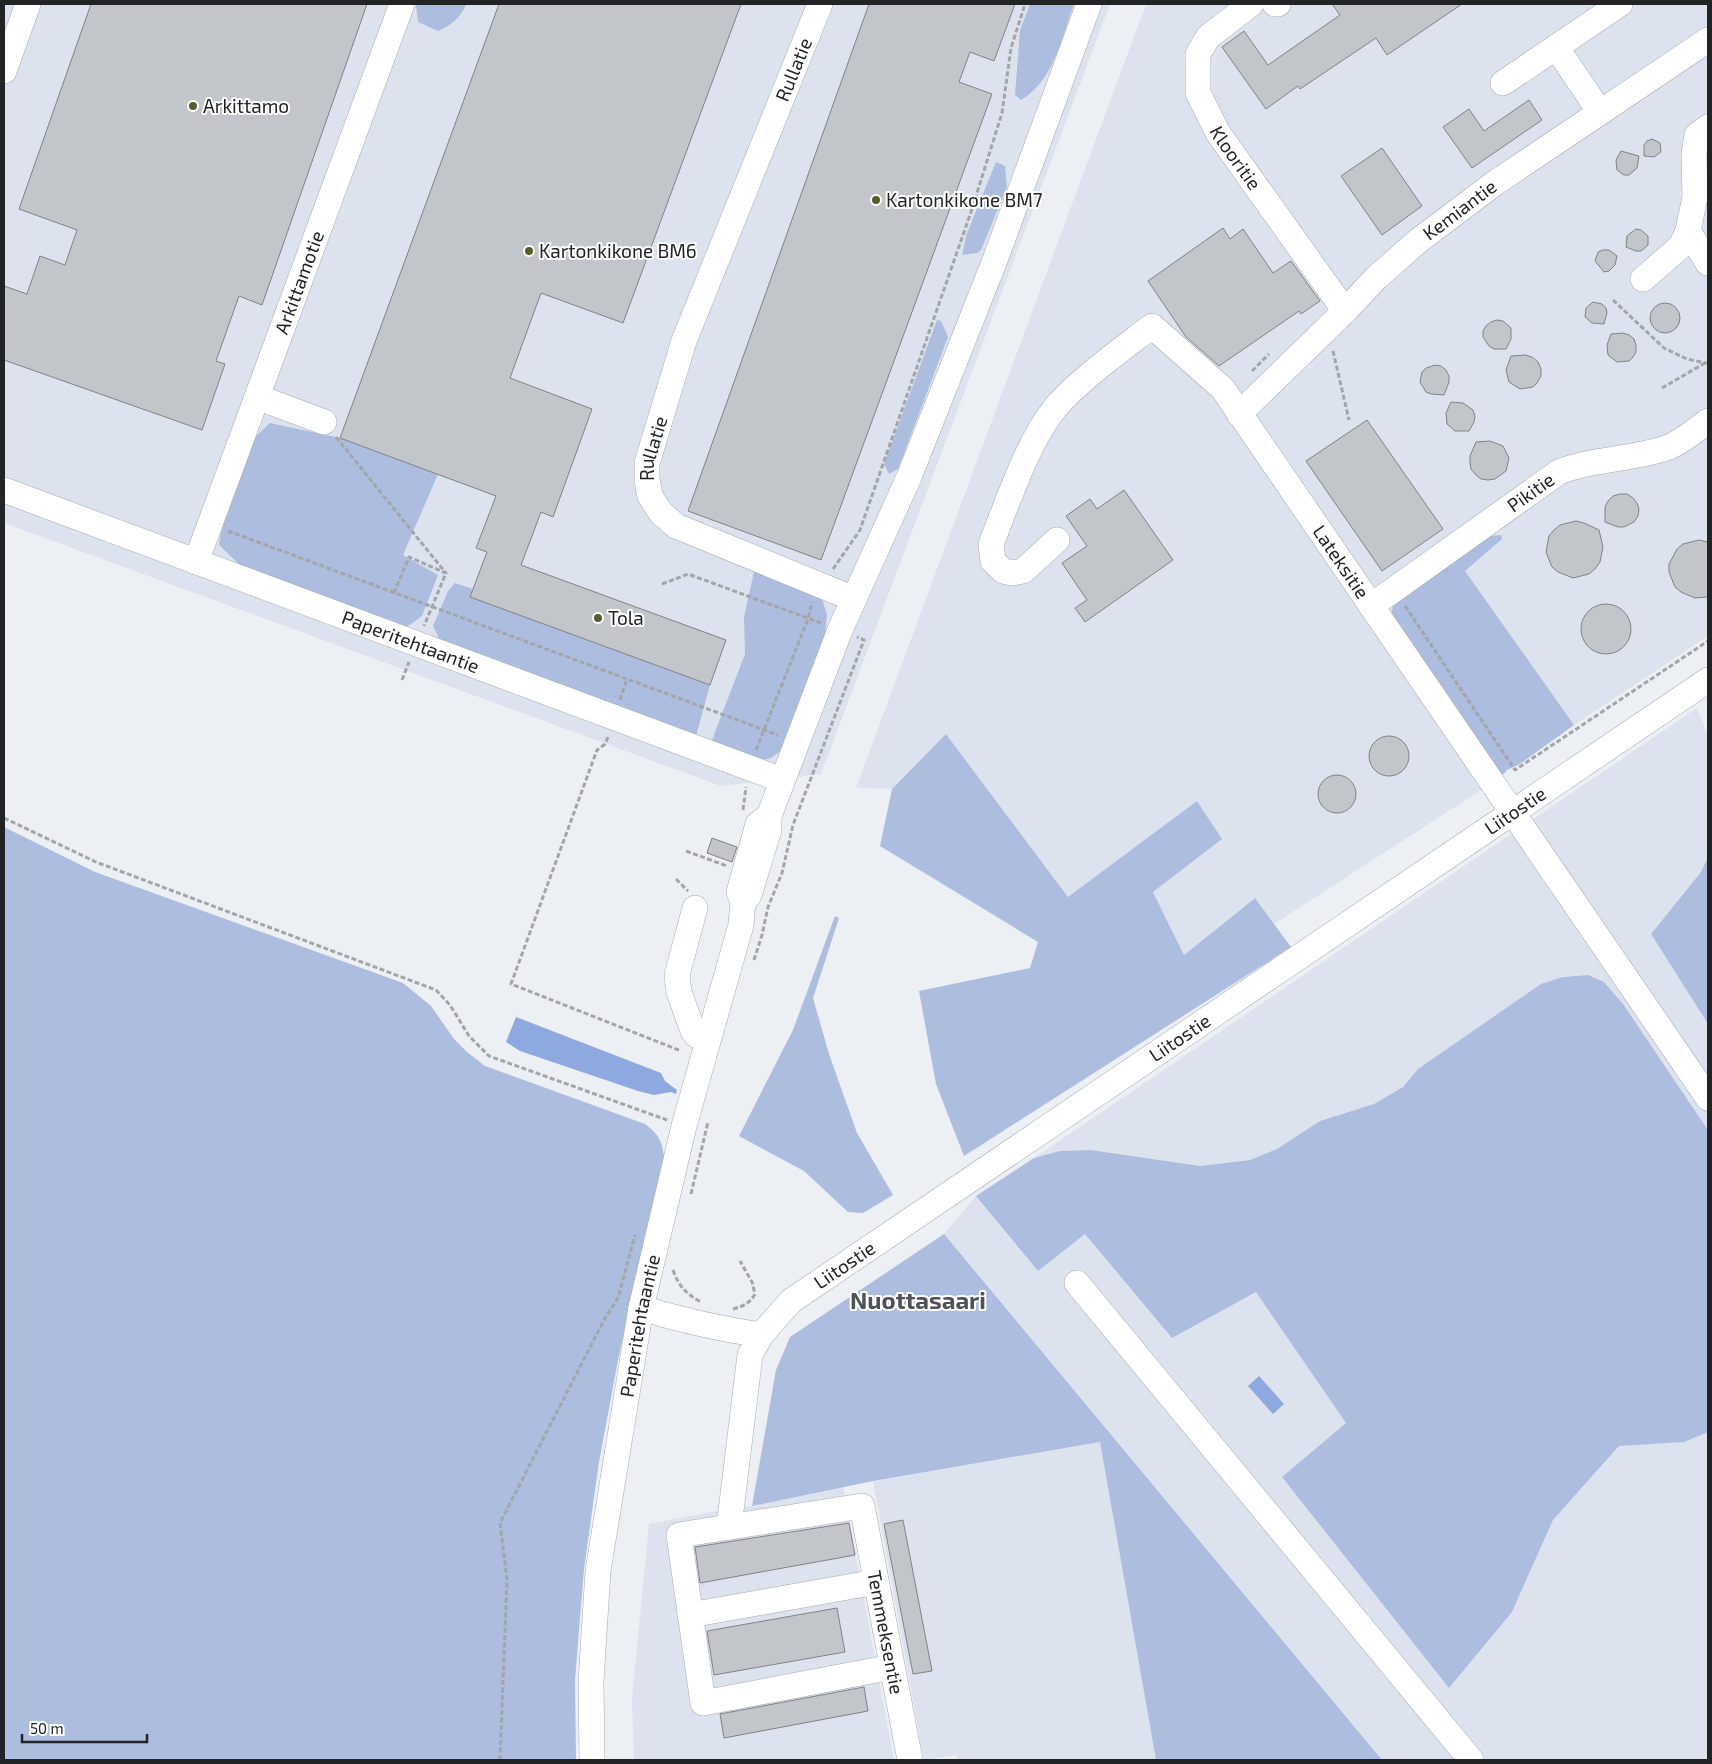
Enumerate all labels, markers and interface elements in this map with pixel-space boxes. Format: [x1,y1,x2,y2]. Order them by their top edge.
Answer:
street label: Rullatie [770,34,816,105]
place label: Arkittamo [203,94,289,117]
marker: Arkittamo [187,100,199,112]
street label: Klooritie [1205,122,1267,194]
street label: Kemiantie [1418,174,1501,244]
place label: Kartonkikone BM7 [886,188,1043,211]
marker: Kartonkikone BM7 [870,194,882,206]
street label: Arkittamotie [269,227,328,337]
place label: Kartonkikone BM6 [539,239,697,262]
marker: Kartonkikone BM6 [523,245,535,257]
street label: Rullatie [635,413,672,481]
street label: Pikitie [1502,467,1558,516]
street label: Lateksitie [1308,520,1375,603]
street label: Paperitehtaantie [339,605,483,677]
place label: Tola [608,606,644,629]
marker: Tola [592,612,604,624]
street label: Liitostie [1480,781,1550,839]
street label: Liitostie [1144,1008,1215,1066]
street label: Liitostie [809,1235,879,1293]
street label: Paperitehtaantie [615,1252,664,1399]
district label: Nuottasaari [850,1285,986,1314]
street label: Temmeksentie [863,1569,909,1696]
scale bar [22,1712,148,1744]
text: 50 m [30,1719,64,1737]

